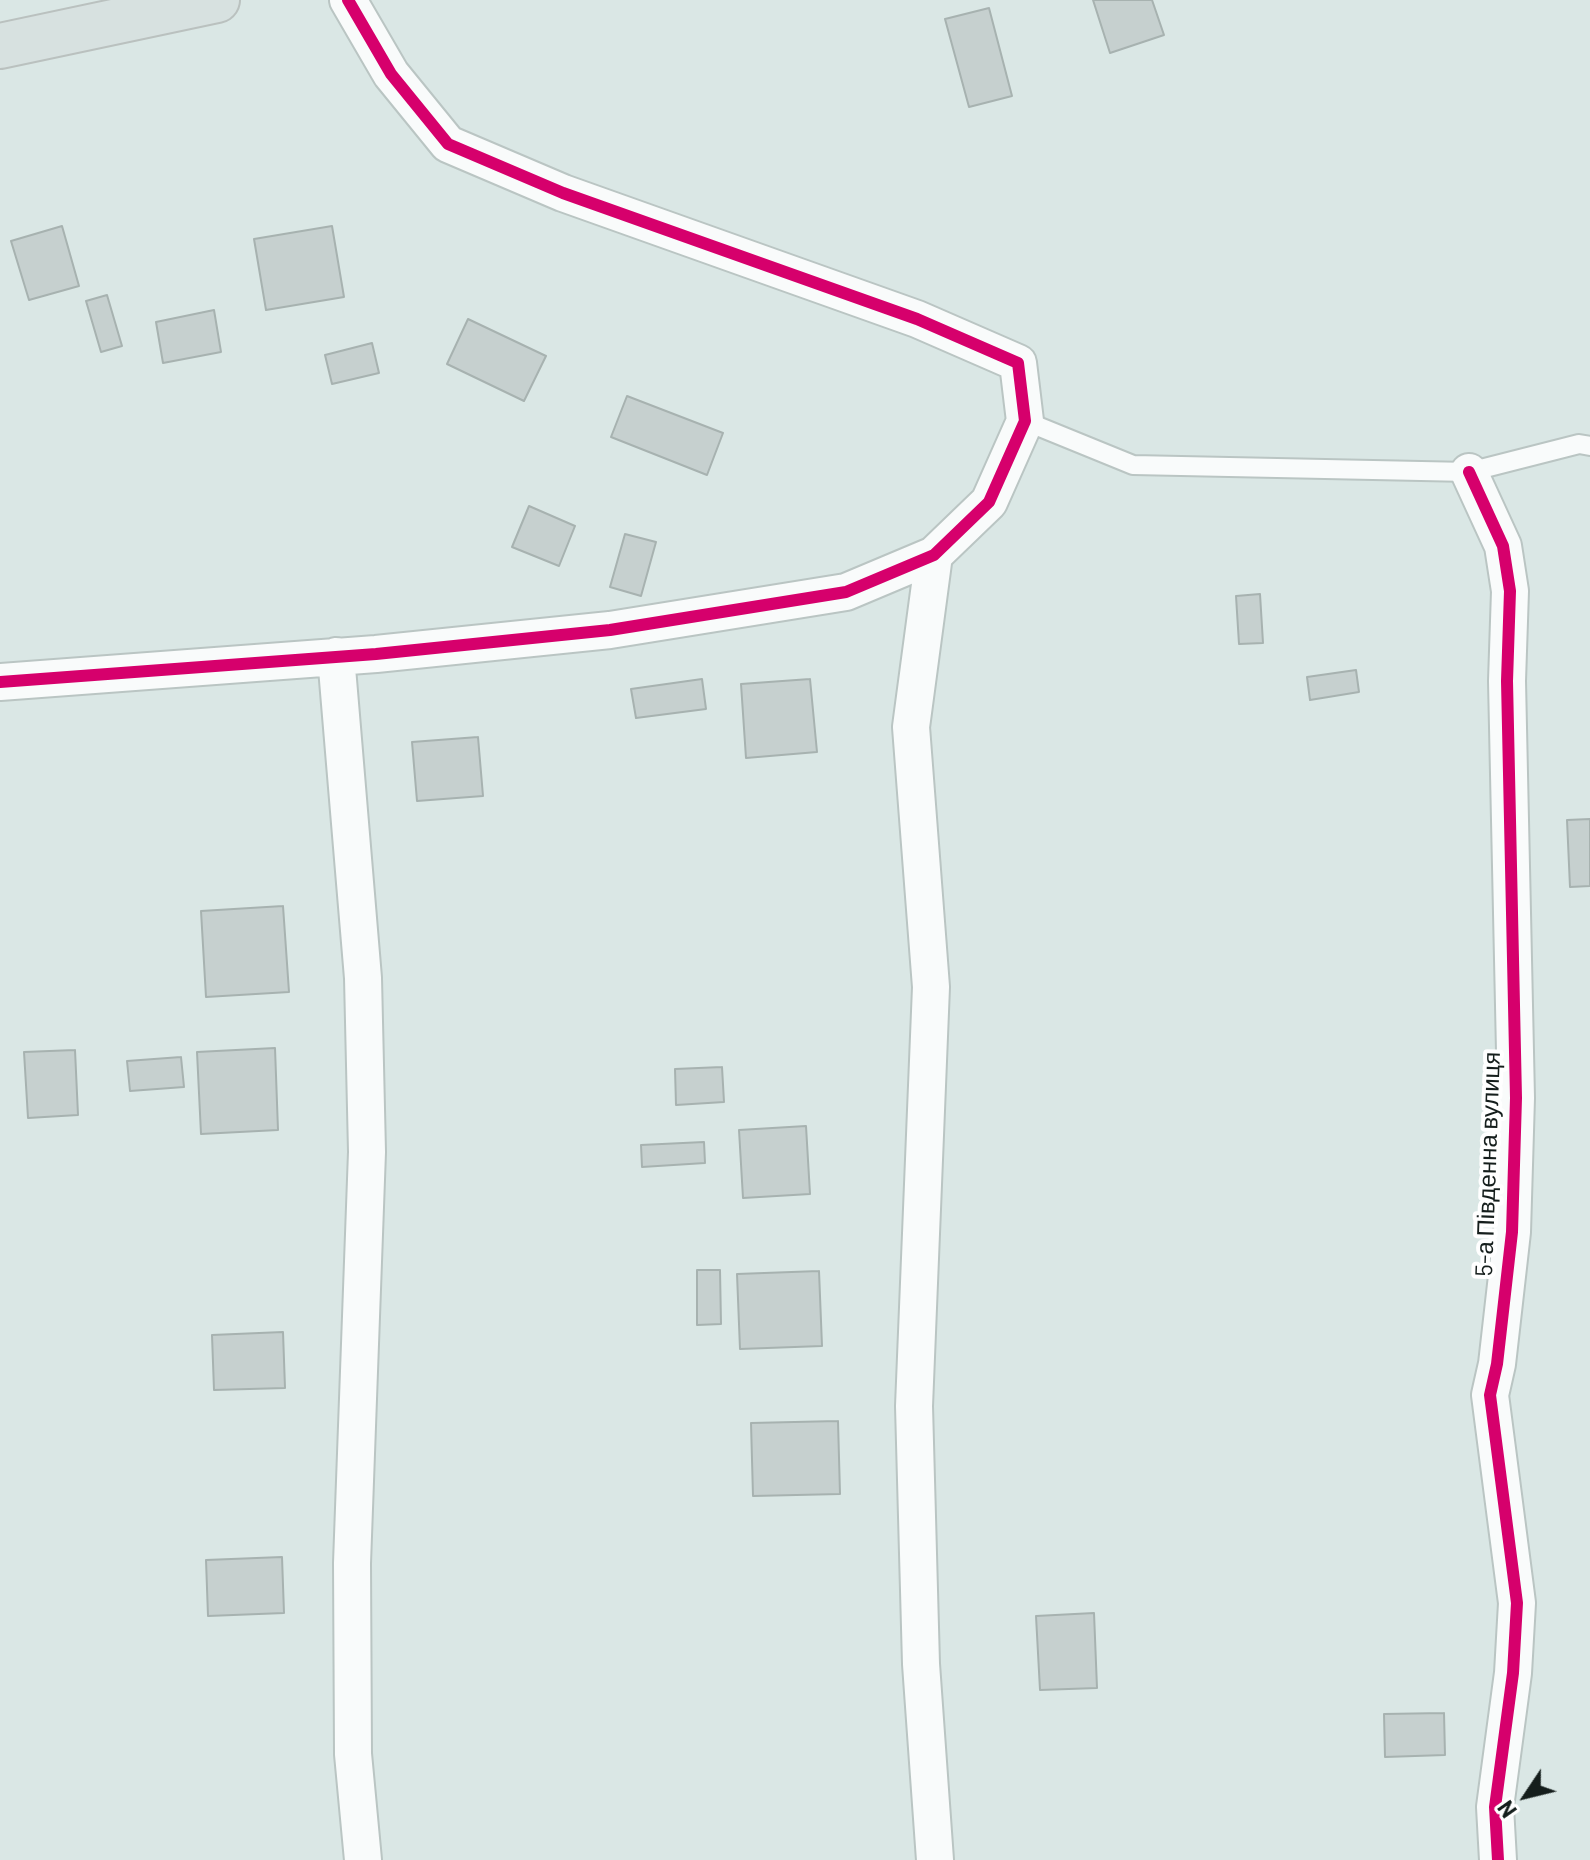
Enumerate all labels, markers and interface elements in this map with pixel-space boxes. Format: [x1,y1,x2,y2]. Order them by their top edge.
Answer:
street label: 5-а Південна вулиця [1470,1051,1506,1277]
north arrow [1486,1756,1566,1836]
text: N [1491,1796,1521,1823]

